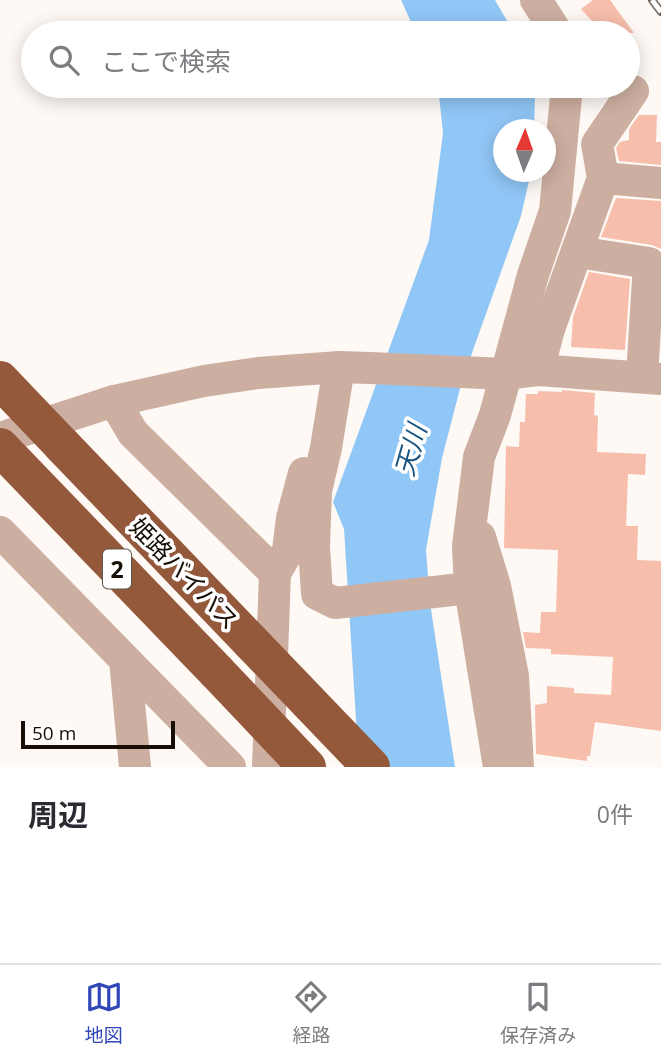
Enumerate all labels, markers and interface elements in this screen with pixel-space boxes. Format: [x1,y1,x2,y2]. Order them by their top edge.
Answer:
search box [21,21,640,98]
icon: search [45,41,83,79]
text: ここで検索 [101,43,231,79]
north arrow [493,119,556,182]
water label: 天川 [386,417,435,480]
street label: 姫路バイパス [123,510,247,636]
road number: 2 [103,550,131,589]
scale bar [21,718,175,750]
text: 50 m [32,720,76,746]
text: 周辺 [28,794,88,835]
text: 0件 [597,798,633,830]
tab: 地図 [85,978,123,1048]
tab: 経路 [292,978,330,1048]
tab: 保存済み [500,978,576,1048]

